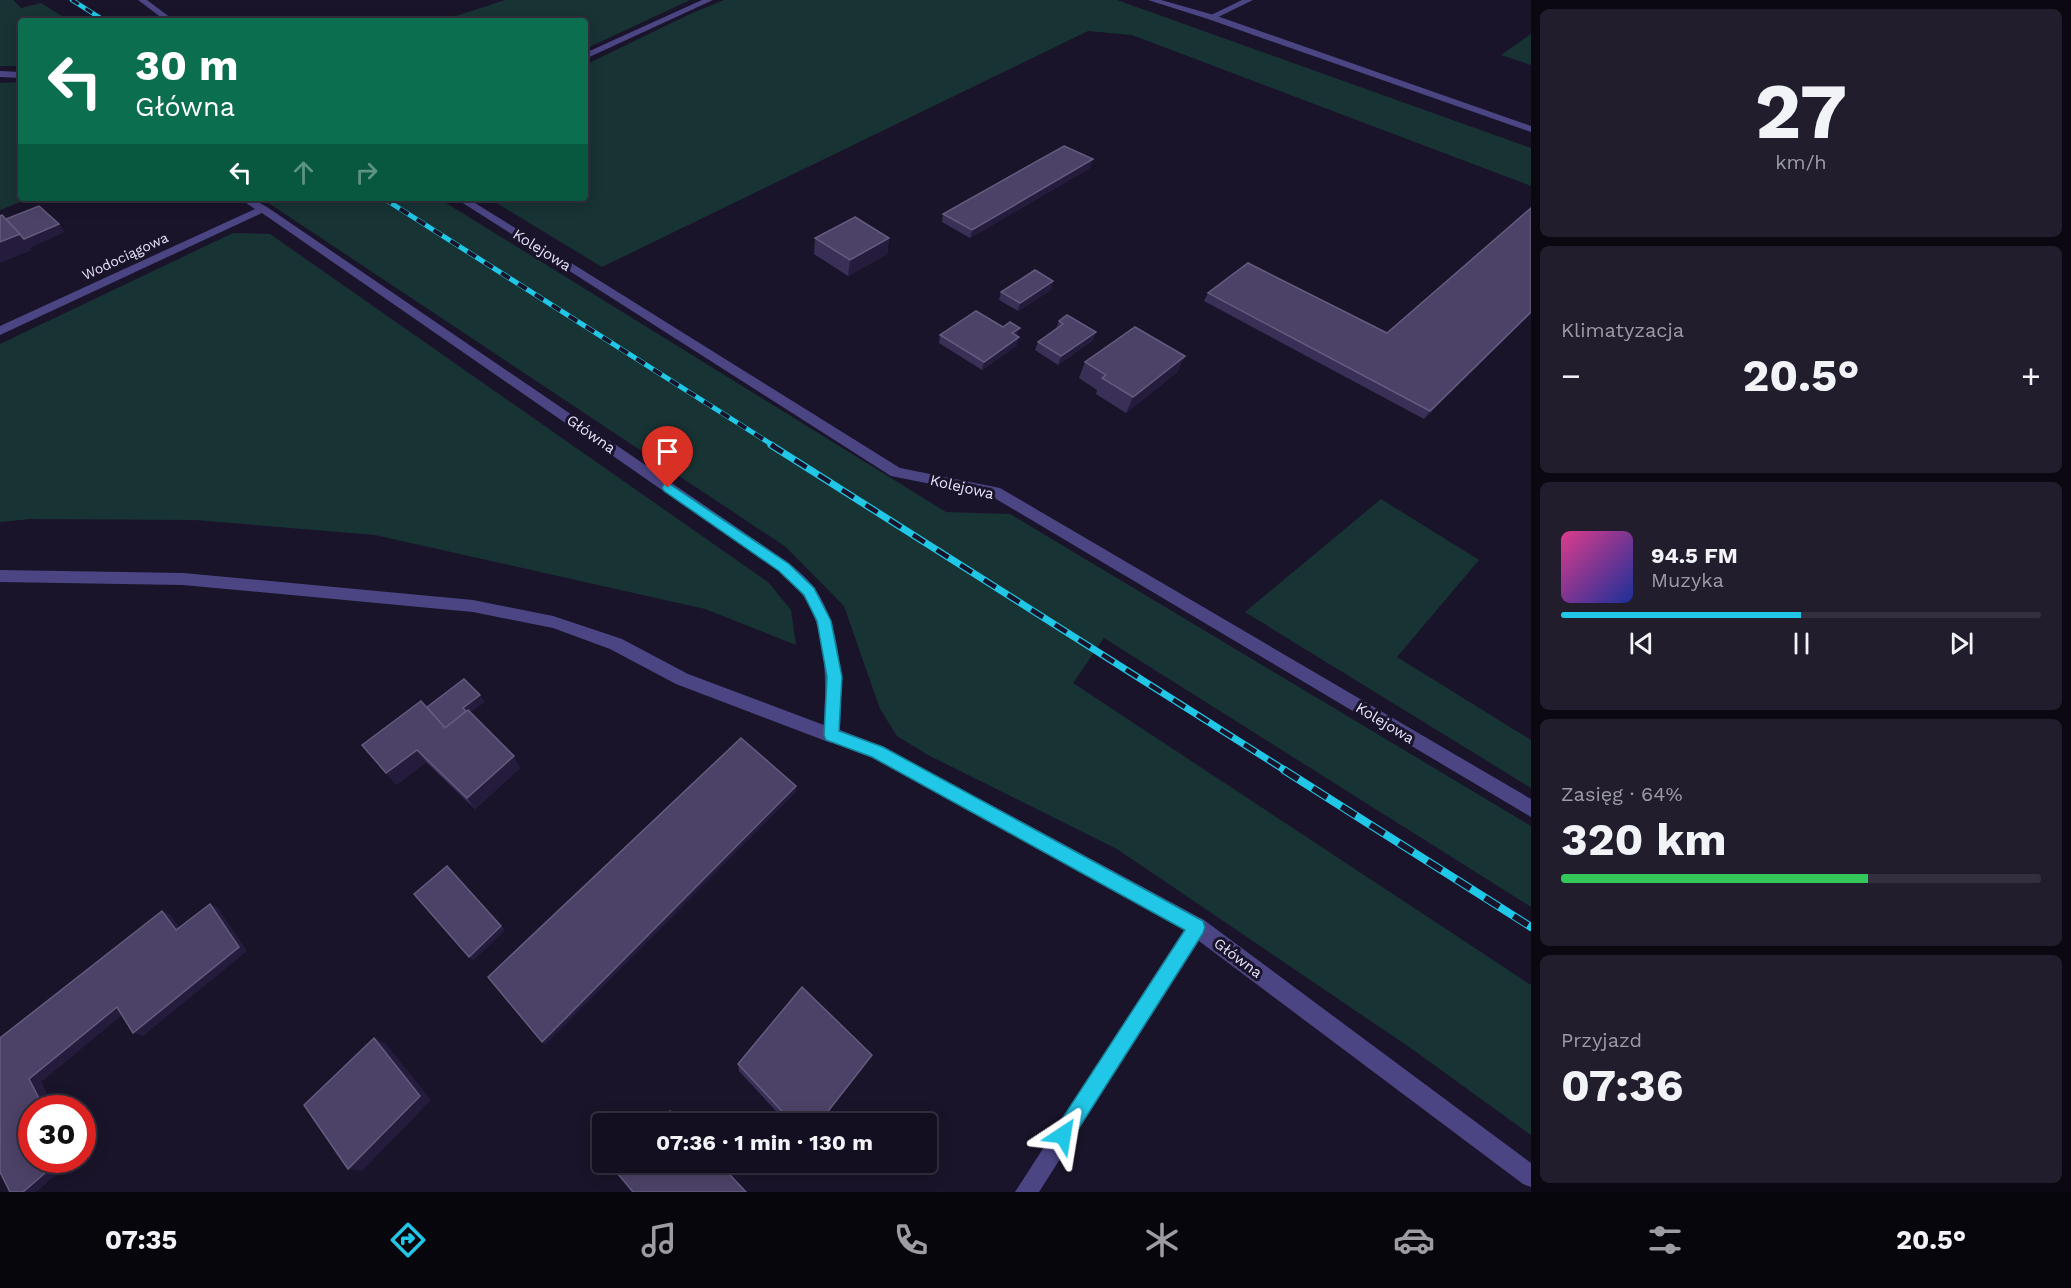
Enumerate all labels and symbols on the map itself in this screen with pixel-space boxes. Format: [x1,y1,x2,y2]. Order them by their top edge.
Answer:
street label: Kolejowa [510,225,575,275]
street label: Wodociągowa [79,229,171,283]
street label: Główna [563,411,619,458]
pin [642,426,693,488]
street label: Kolejowa [928,471,996,503]
street label: Kolejowa [1352,699,1418,748]
street label: Główna [1210,934,1266,982]
speed limit sign: 30 [18,1095,96,1173]
position arrow [1031,1103,1095,1167]

